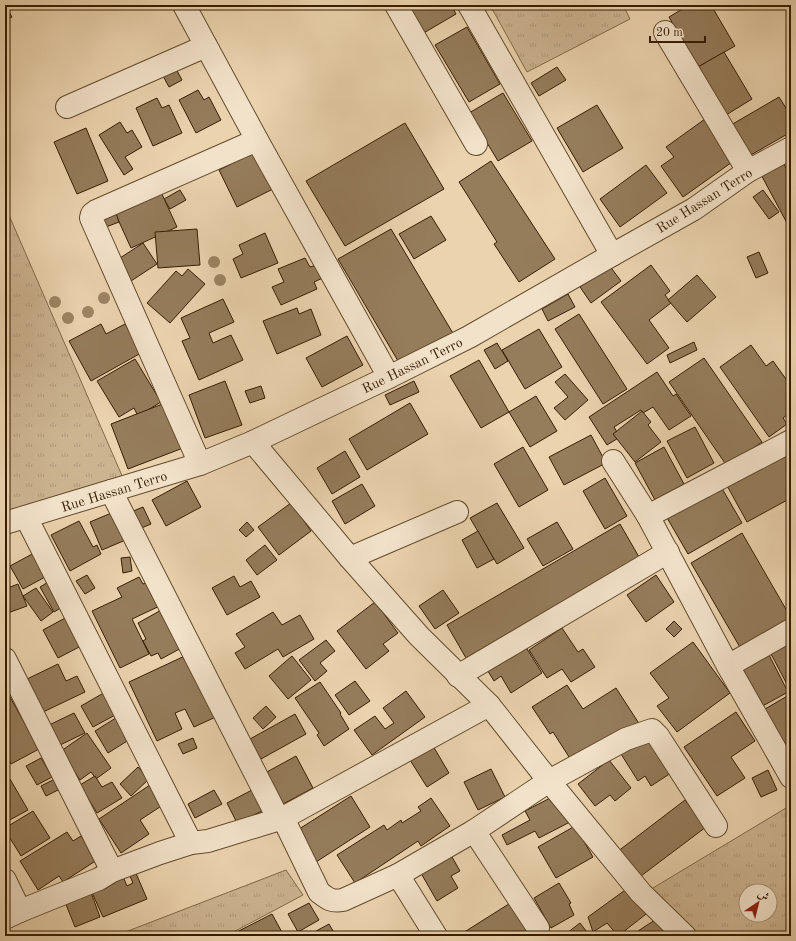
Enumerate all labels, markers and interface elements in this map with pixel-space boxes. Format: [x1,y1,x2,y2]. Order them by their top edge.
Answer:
scale bar [650,18,705,44]
text: 20 m [656,27,683,39]
street label: Rue Hassan Terro [654,166,755,236]
street label: Rue Hassan Terro [360,335,465,396]
street label: Rue Hassan Terro [60,469,169,515]
north arrow [738,883,778,923]
text: ش [755,888,771,904]

